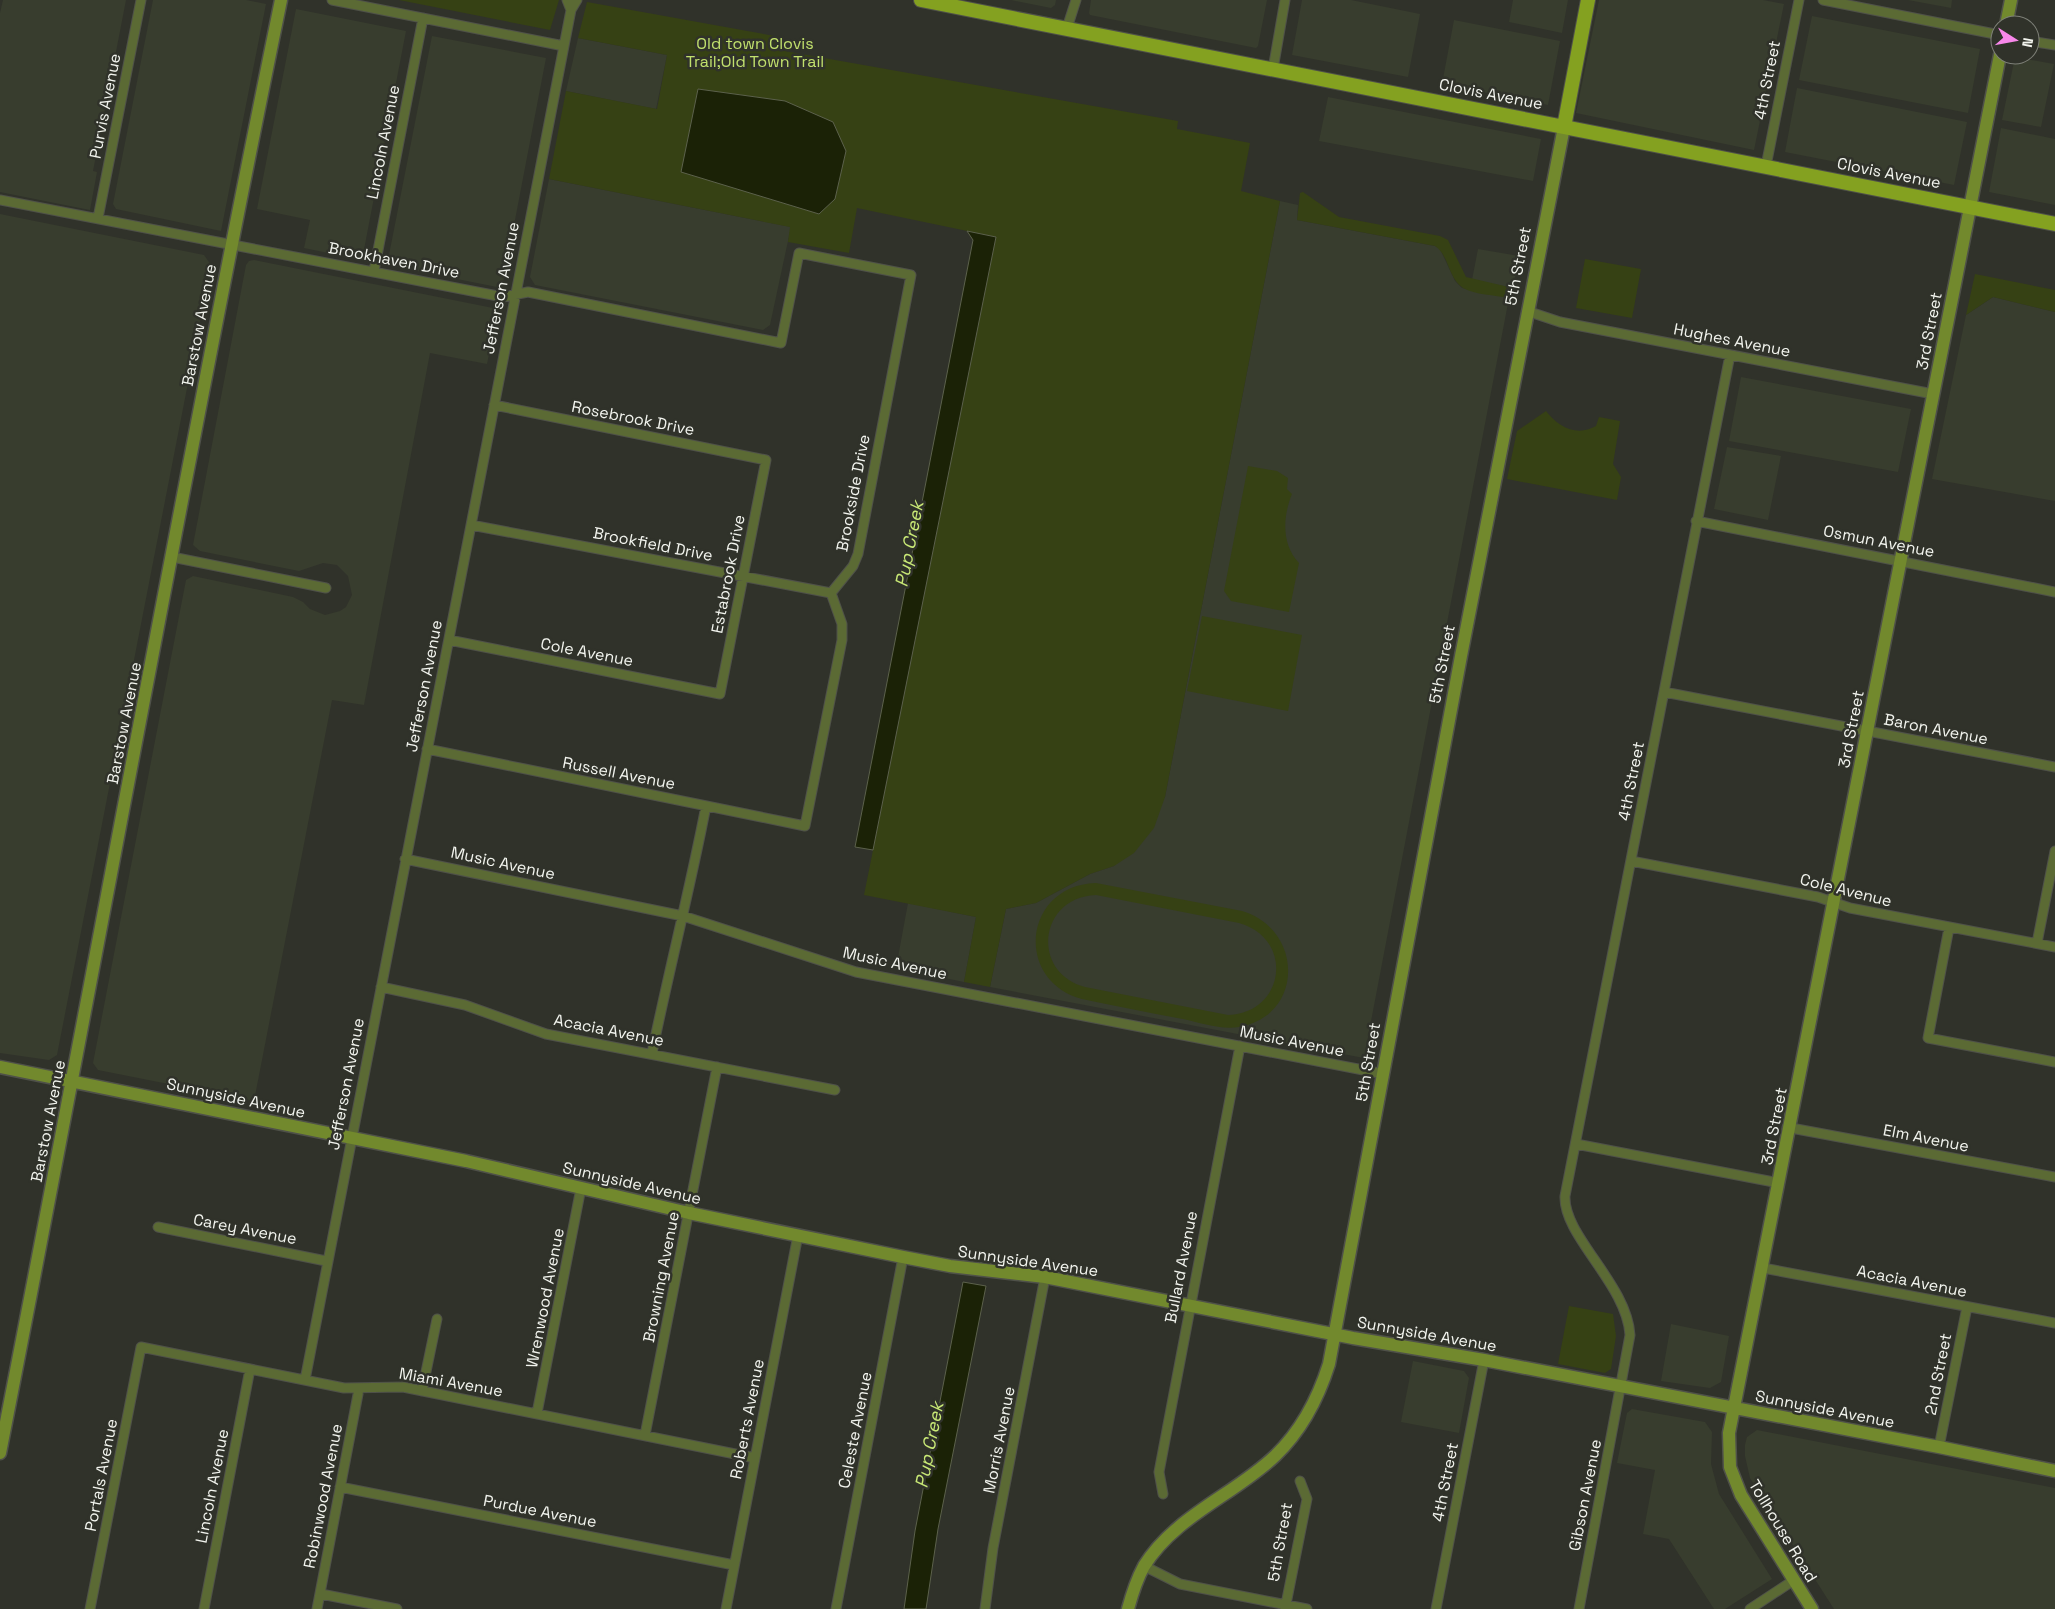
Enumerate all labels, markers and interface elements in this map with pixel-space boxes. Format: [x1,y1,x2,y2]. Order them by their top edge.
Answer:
north arrow [1990,15,2040,65]
park label: Old town Clovis Trail;Old Town Trail [686,33,824,72]
text: N [2018,36,2037,49]
street label: 4th Street [1749,39,1785,121]
street label: Purvis Avenue [85,52,125,160]
street label: Clovis Avenue [1437,74,1545,114]
street label: Lincoln Avenue [362,83,404,201]
street label: Clovis Avenue [1835,153,1943,193]
street label: Jefferson Avenue [478,220,524,356]
street label: 5th Street [1500,225,1536,307]
street label: Brookhaven Drive [327,237,461,283]
street label: Barstow Avenue [177,262,221,388]
street label: 3rd Street [1911,290,1947,372]
street label: Hughes Avenue [1672,318,1792,362]
street label: Rosebrook Drive [570,396,696,440]
street label: Brookside Drive [831,433,875,553]
water label: Pup Creek [889,497,929,589]
street label: Estabrook Drive [706,513,750,635]
street label: Osmun Avenue [1822,520,1936,562]
street label: Brookfield Drive [591,522,715,566]
street label: Jefferson Avenue [401,618,447,754]
street label: 5th Street [1424,623,1460,705]
street label: Cole Avenue [539,633,635,671]
street label: Barstow Avenue [102,660,146,786]
street label: 3rd Street [1833,688,1869,770]
street label: Baron Avenue [1882,709,1990,749]
street label: 4th Street [1613,740,1649,822]
street label: Russell Avenue [561,752,677,794]
street label: Music Avenue [449,842,557,884]
street label: Cole Avenue [1798,868,1894,912]
street label: Music Avenue [841,942,949,984]
street label: Acacia Avenue [552,1009,666,1051]
street label: Jefferson Avenue [323,1016,369,1152]
street label: Music Avenue [1238,1021,1346,1061]
street label: 5th Street [1351,1021,1385,1103]
street label: Barstow Avenue [26,1058,70,1184]
street label: Sunnyside Avenue [165,1073,307,1123]
street label: 3rd Street [1756,1085,1792,1167]
street label: Elm Avenue [1881,1119,1971,1157]
street label: Sunnyside Avenue [561,1157,703,1209]
street label: Carey Avenue [192,1209,298,1249]
street label: Bullard Avenue [1160,1209,1202,1325]
street label: Browning Avenue [638,1210,684,1344]
street label: Wrenwood Avenue [521,1226,569,1370]
street label: Sunnyside Avenue [957,1241,1099,1281]
street label: Acacia Avenue [1855,1260,1969,1302]
street label: Sunnyside Avenue [1356,1311,1498,1357]
street label: 2nd Street [1920,1331,1956,1417]
street label: Roberts Avenue [725,1357,769,1481]
street label: Miami Avenue [397,1363,505,1401]
street label: Celeste Avenue [833,1370,877,1490]
street label: Morris Avenue [978,1385,1020,1495]
street label: Sunnyside Avenue [1754,1385,1896,1433]
water label: Pup Creek [909,1398,949,1490]
street label: Portals Avenue [80,1417,122,1533]
street label: Robinwood Avenue [299,1422,347,1570]
street label: Lincoln Avenue [191,1427,233,1545]
street label: Gibson Avenue [1564,1437,1606,1553]
street label: 4th Street [1427,1441,1463,1523]
street label: Tollhouse Road [1744,1476,1822,1586]
street label: Purdue Avenue [481,1490,599,1532]
street label: 5th Street [1263,1501,1297,1583]

